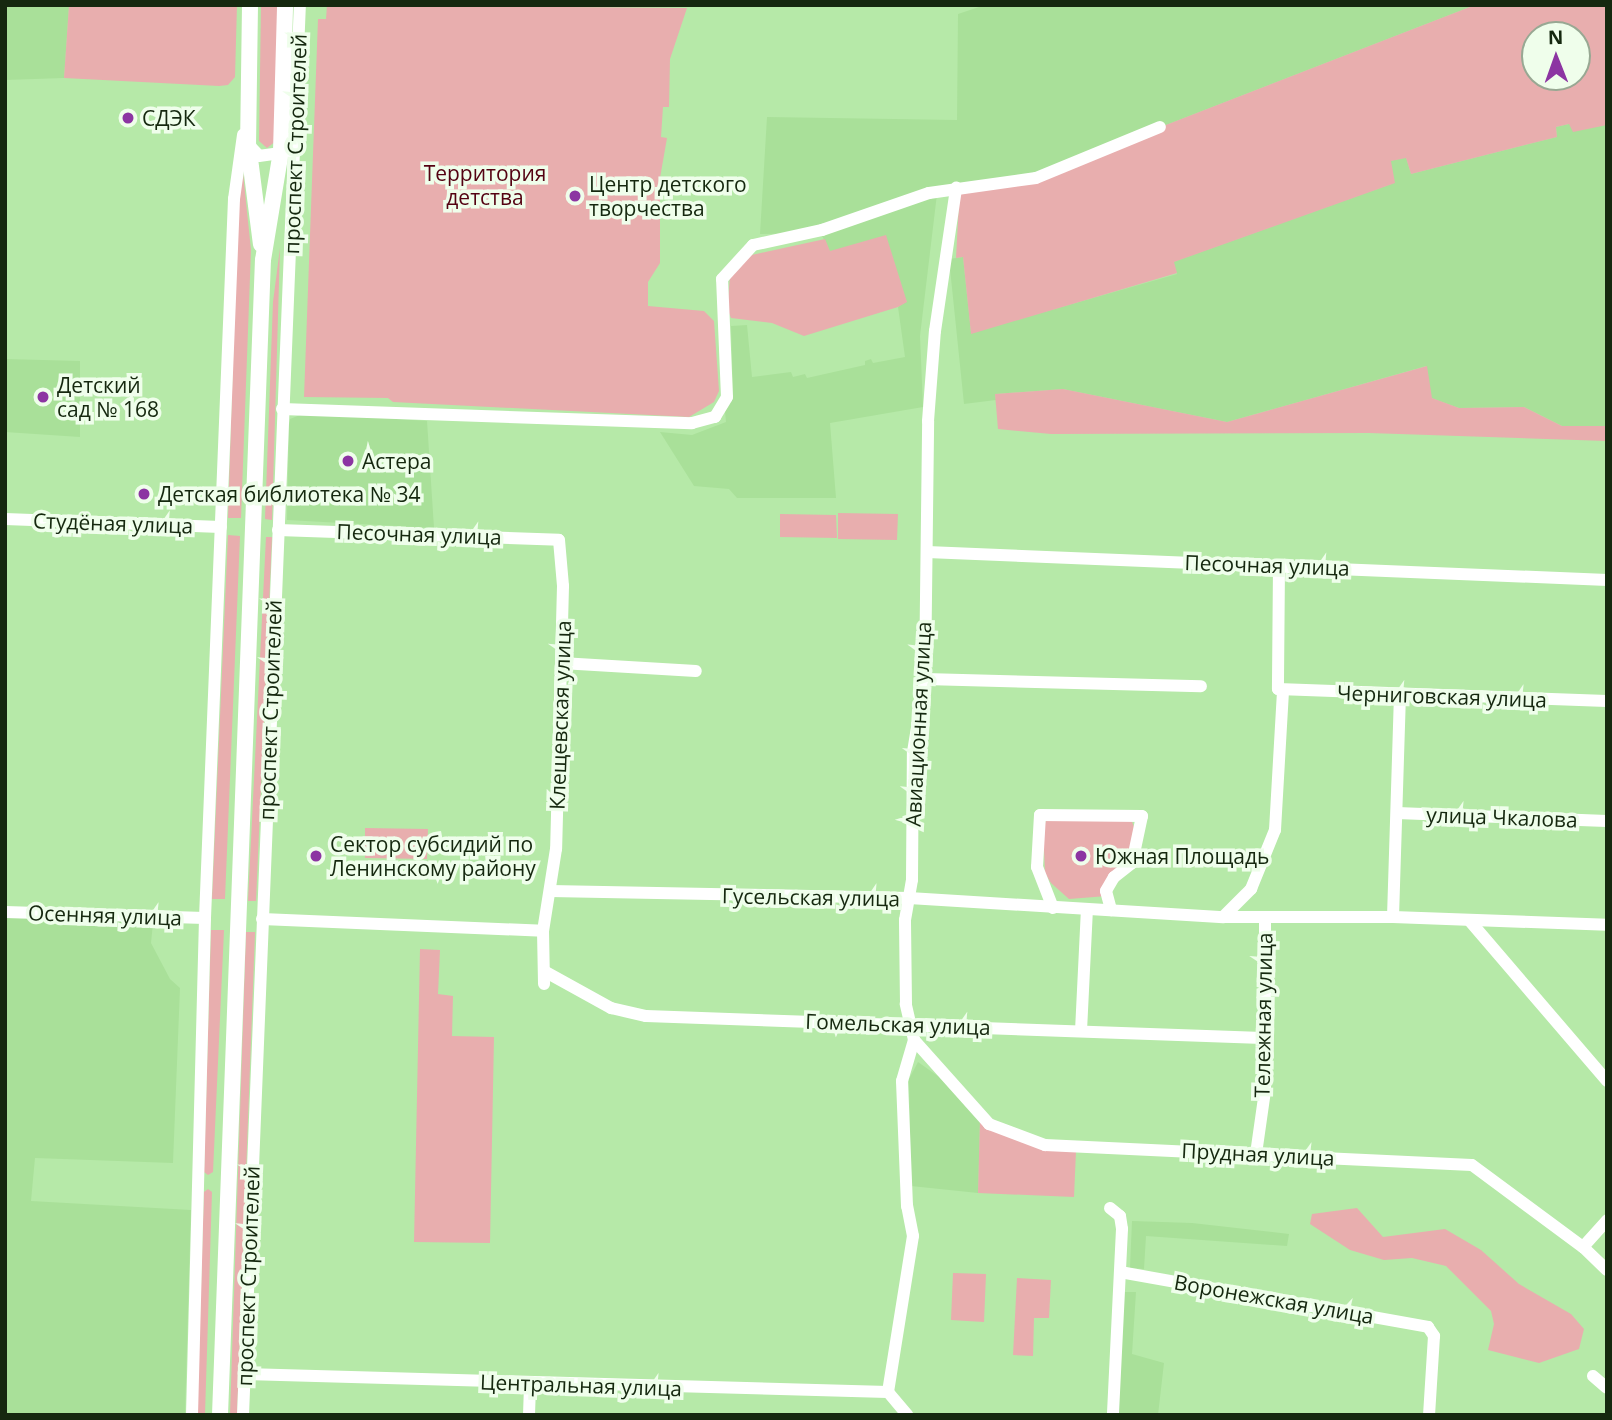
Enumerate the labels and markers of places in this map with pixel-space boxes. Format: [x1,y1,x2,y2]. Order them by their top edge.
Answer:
place label: СДЭК [142,105,196,131]
marker: СДЭК [120,110,136,126]
place label: Центр детского творчества [589,171,747,221]
marker: Центр детского творчества [567,188,583,204]
place label: Детский сад № 168 [57,372,159,422]
marker: Детский сад № 168 [35,389,51,405]
place label: Астера [362,448,432,474]
marker: Астера [340,453,356,469]
place label: Детская библиотека № 34 [158,481,421,507]
marker: Детская библиотека № 34 [136,486,152,502]
place label: Сектор субсидий по Ленинскому району [330,831,536,881]
place label: Южная Площадь [1095,843,1269,869]
marker: Сектор субсидий по Ленинскому району [308,848,324,864]
marker: Южная Площадь [1073,848,1089,864]

